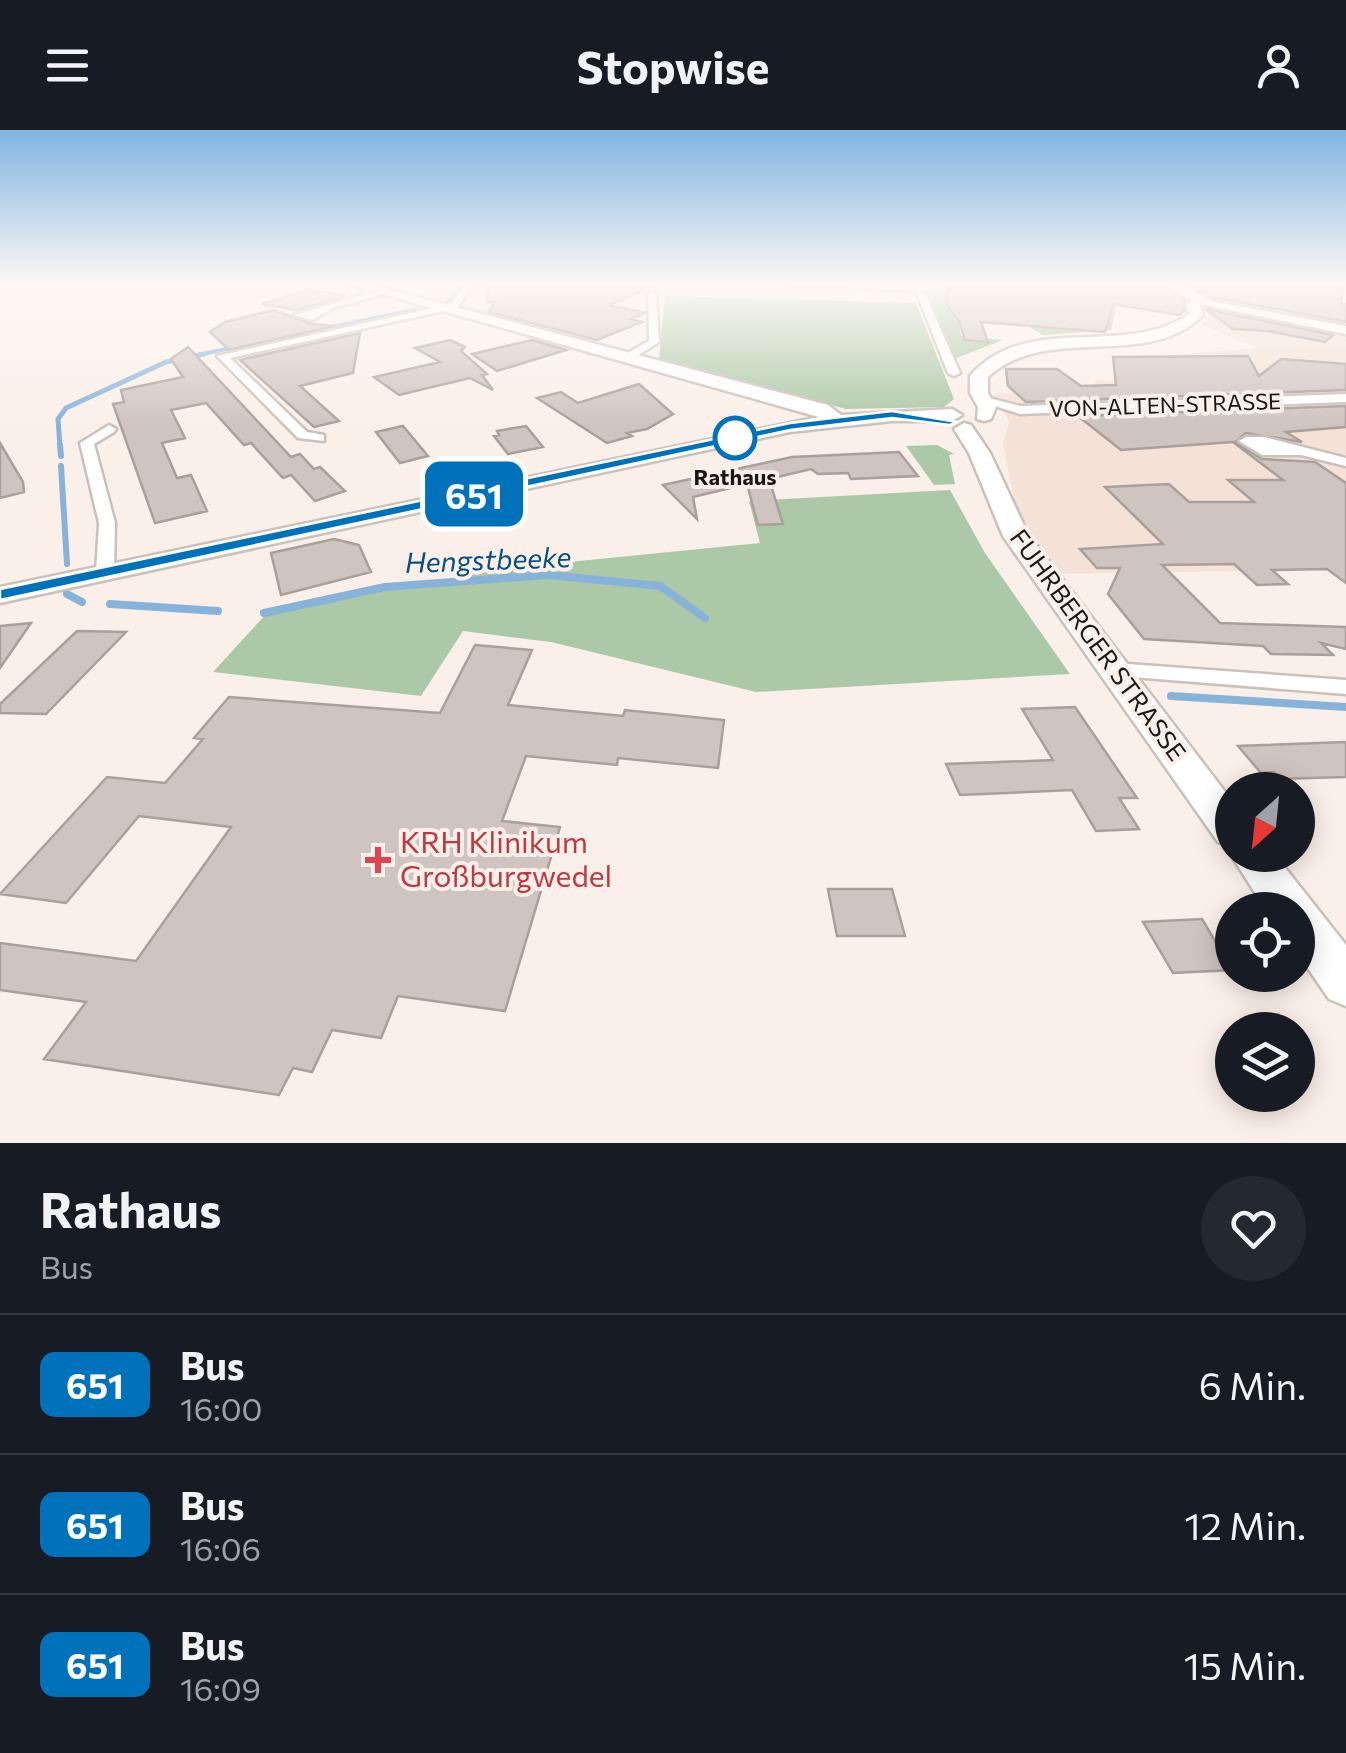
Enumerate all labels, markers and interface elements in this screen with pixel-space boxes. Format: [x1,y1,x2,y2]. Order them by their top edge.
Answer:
icon: menu [40,38,95,93]
text: Stopwise [577,38,769,93]
icon: person [1251,38,1306,93]
street label: VON-ALTEN-STRASSE [1048,387,1282,422]
marker: Rathaus [714,417,756,459]
line badge: 651 [416,462,532,526]
place label: Rathaus [693,463,777,490]
text: 651 [445,473,503,516]
street label: FUHRBERGER STRASSE [1005,523,1193,766]
water label: Hengstbeeke [404,539,572,579]
north arrow [1215,772,1315,872]
map controls [1215,772,1315,1112]
place label: KRH Klinikum Großburgwedel [400,822,612,893]
marker: KRH Klinikum Großburgwedel [365,847,391,873]
button: locate [1215,892,1315,992]
button: layers [1215,1012,1315,1112]
button: heart [1201,1176,1306,1281]
text: Rathaus [40,1179,221,1238]
text: Bus [40,1246,93,1286]
text: Bus [180,1341,245,1388]
text: 6 Min. [1199,1361,1306,1408]
text: 651 [66,1363,124,1406]
text: 16:00 [180,1388,262,1428]
text: Bus [180,1481,245,1528]
text: 12 Min. [1185,1501,1306,1548]
text: 651 [66,1503,124,1546]
text: 16:06 [180,1528,261,1568]
text: Bus [180,1621,245,1668]
text: 15 Min. [1184,1641,1306,1688]
text: 651 [66,1643,124,1686]
text: 16:09 [180,1668,261,1708]

